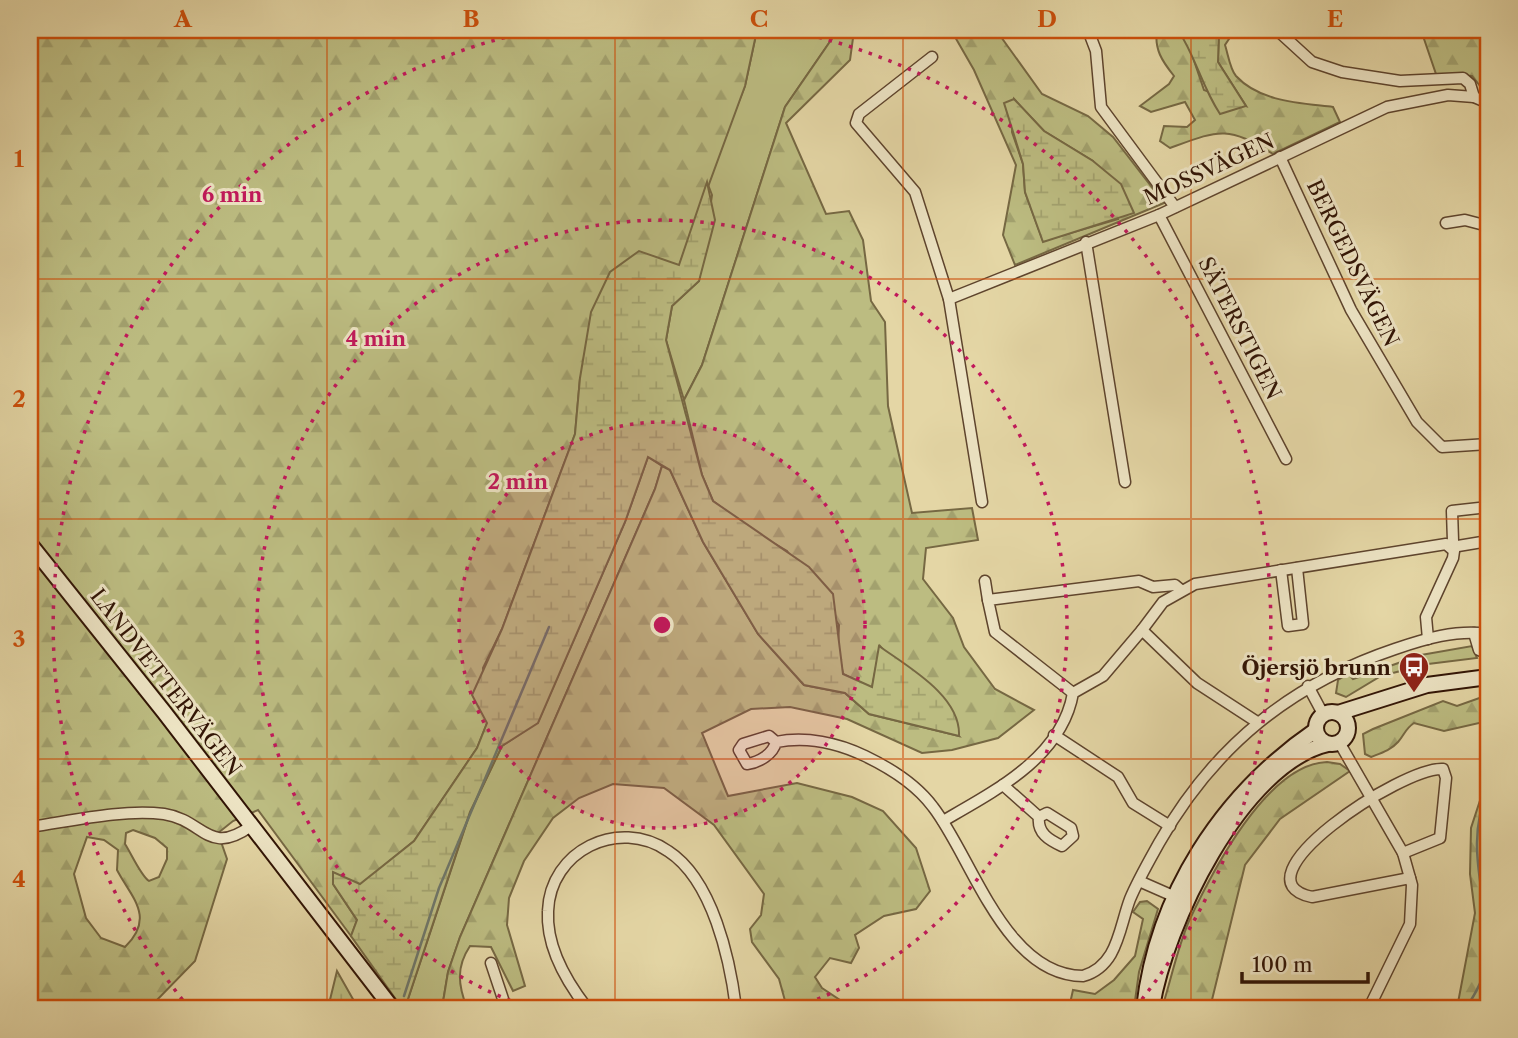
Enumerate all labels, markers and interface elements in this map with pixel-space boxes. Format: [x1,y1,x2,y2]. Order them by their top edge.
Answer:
text: A [173,5,193,33]
text: B [462,5,480,33]
text: C [750,5,768,33]
text: D [1037,5,1057,33]
text: E [1327,5,1343,33]
street label: MOSSVÄGEN [1140,128,1278,210]
text: 1 [14,145,25,173]
street label: BERGEDSVÄGEN [1302,176,1404,350]
text: 6 min [202,182,263,207]
street label: SÄTERSTIGEN [1193,253,1287,403]
text: 4 min [346,326,407,351]
text: 2 [12,385,26,413]
text: 2 min [488,469,549,494]
street label: LANDVETTERVÄGEN [85,584,247,780]
centre of rings [650,613,674,637]
text: 3 [13,625,26,653]
bus stop icon: Öjersjö brunn [1397,650,1431,694]
place label: Öjersjö brunn [1241,655,1392,680]
text: 4 [12,865,26,893]
scale bar [1242,940,1368,984]
text: 100 m [1252,952,1313,977]

